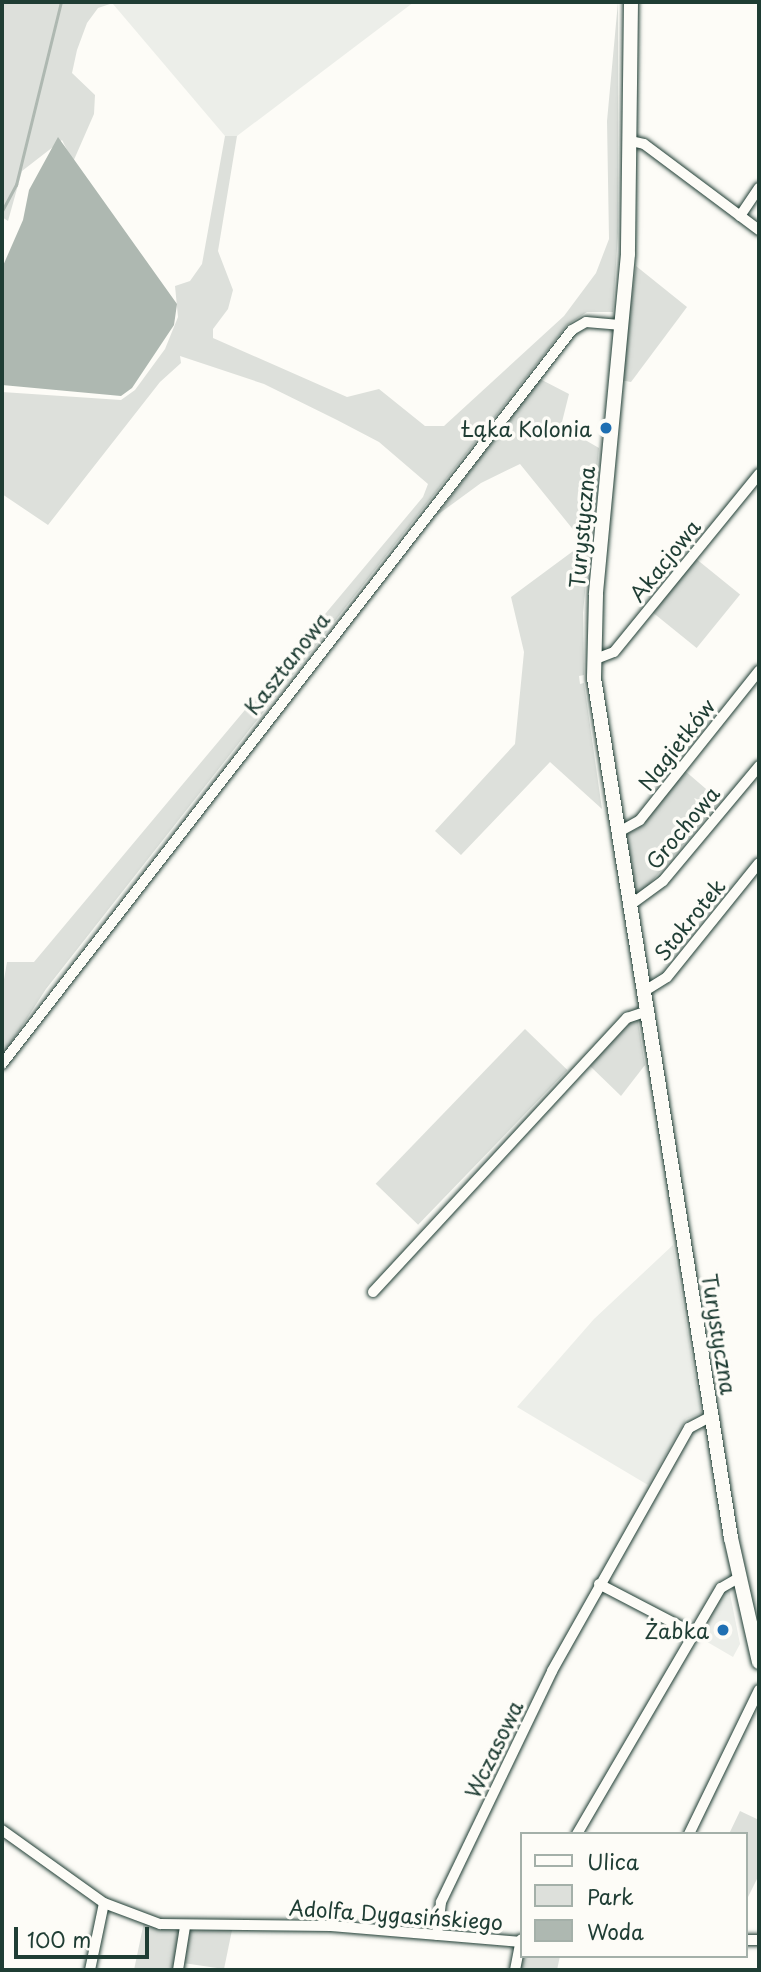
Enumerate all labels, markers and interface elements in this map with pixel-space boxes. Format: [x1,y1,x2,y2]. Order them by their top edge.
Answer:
place label: Łąka Kolonia [460,415,592,441]
marker: Łąka Kolonia [598,420,614,436]
street label: Turystyczna [563,465,599,589]
street label: Akacjowa [623,514,705,606]
street label: Kasztanowa [238,607,334,719]
street label: Nagietków [632,693,720,795]
street label: Grochowa [640,780,724,874]
street label: Stokrotek [648,873,730,965]
street label: Turystyczna [698,1272,742,1396]
place label: Żabka [645,1617,709,1643]
marker: Żabka [715,1622,731,1638]
street label: Wczasowa [459,1696,527,1802]
legend [520,1832,747,1958]
text: Ulica [587,1845,639,1877]
text: Park [587,1880,634,1912]
street label: Adolfa Dygasińskiego [287,1894,505,1934]
scale bar [18,1912,152,1956]
text: Woda [587,1915,644,1947]
text: 100 m [27,1923,91,1955]

